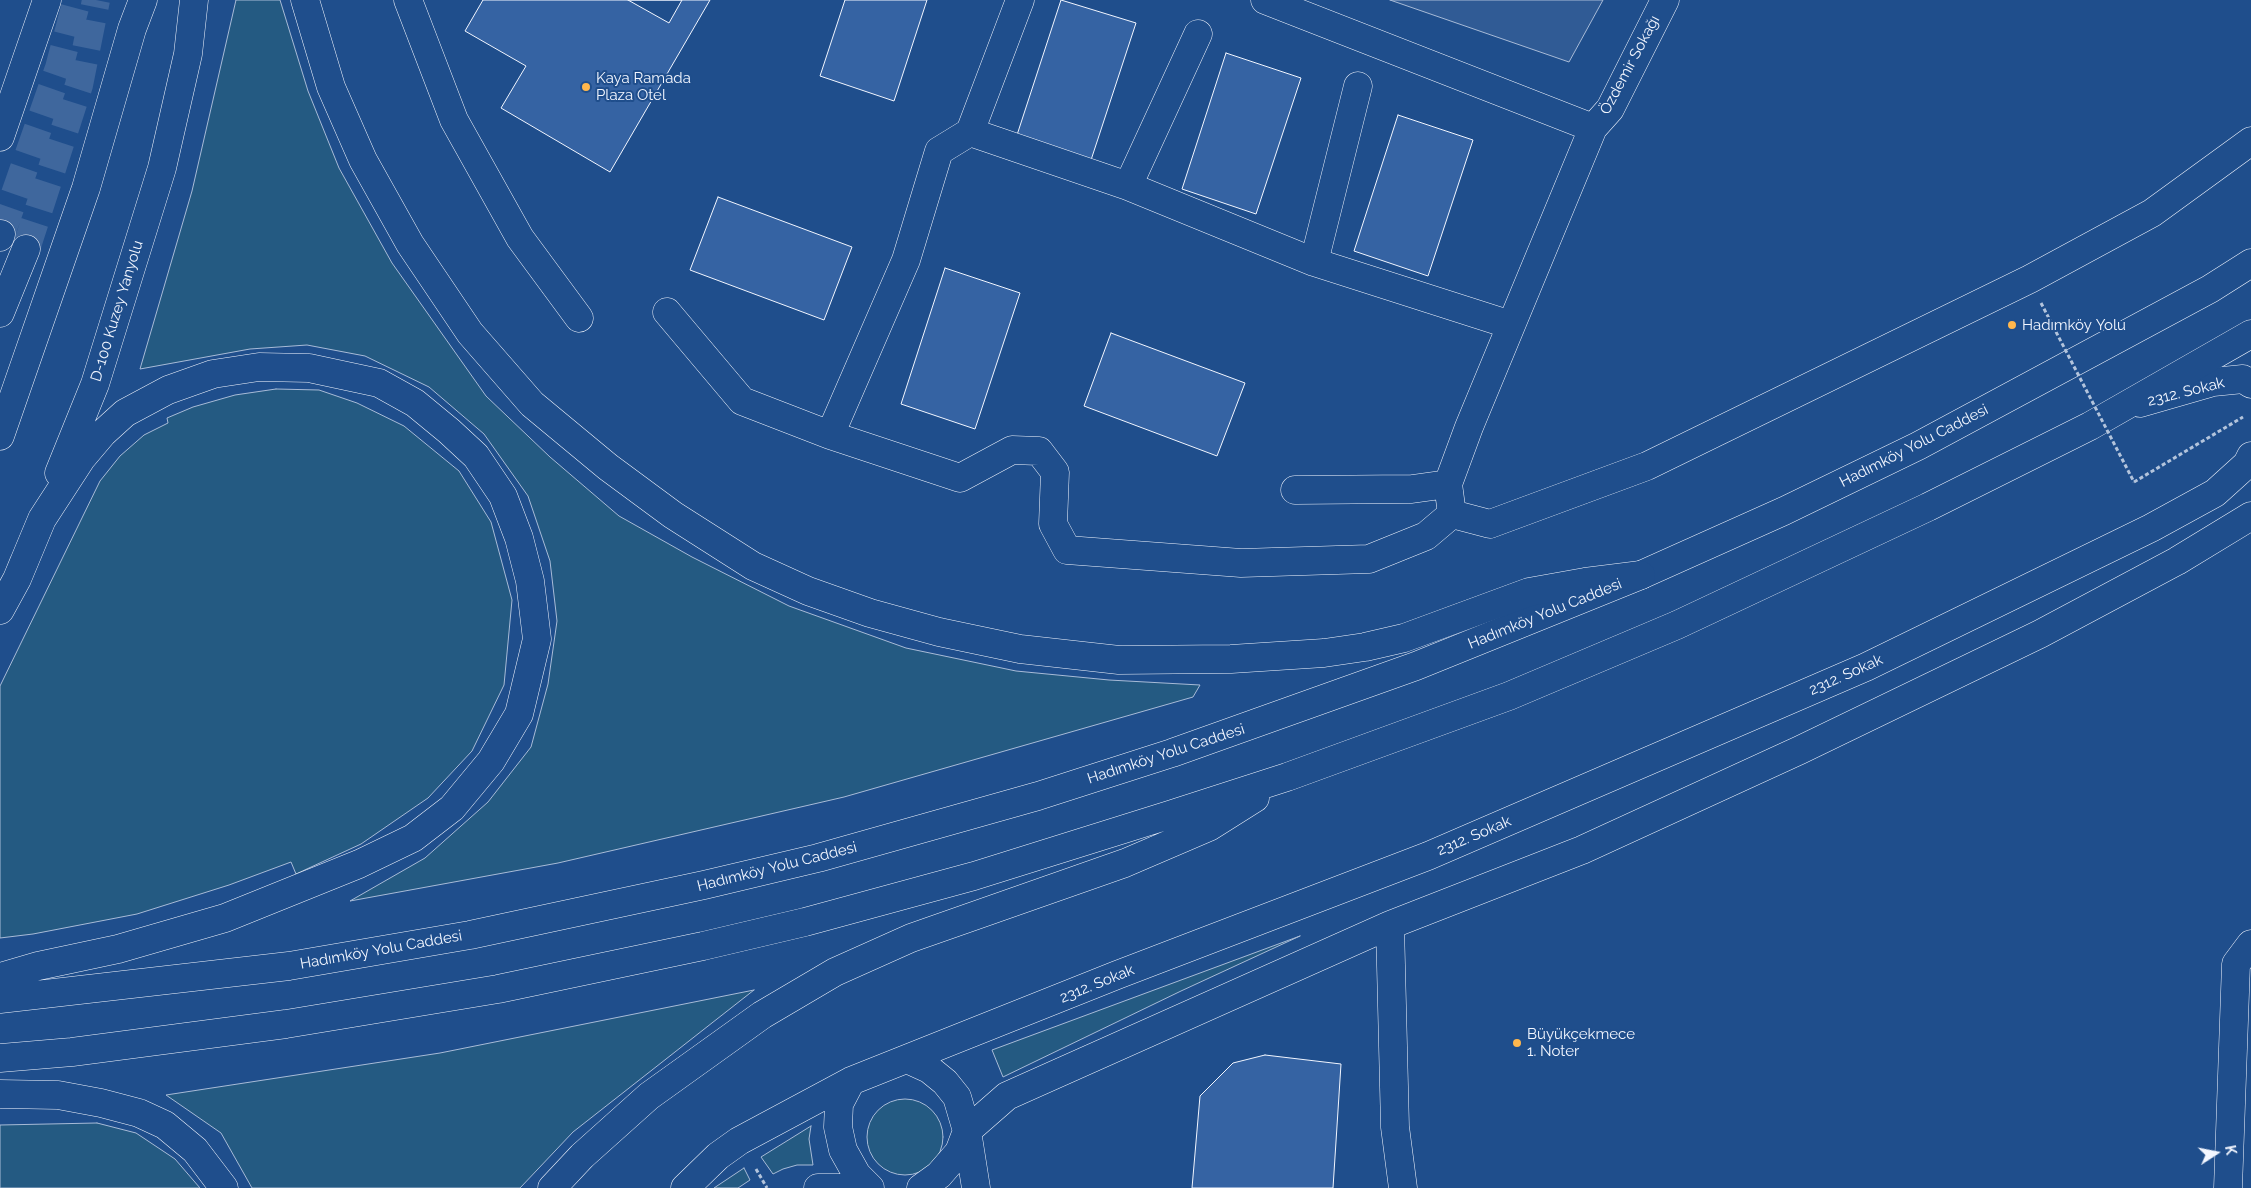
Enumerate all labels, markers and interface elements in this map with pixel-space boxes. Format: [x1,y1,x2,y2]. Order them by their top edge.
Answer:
street label: Özdemir Sokağı [1596,12,1664,118]
place label: Kaya Ramada Plaza Otel [596,69,691,104]
marker: Kaya Ramada Plaza Otel [580,81,592,93]
street label: D-100 Kuzey Yanyolu [87,238,147,384]
place label: Hadımköy Yolu [2022,316,2126,334]
marker: Hadımköy Yolu [2006,319,2018,331]
street label: 2312. Sokak [2146,374,2226,410]
street label: Hadımköy Yolu Caddesi [1837,401,1991,491]
street label: Hadımköy Yolu Caddesi [1465,575,1625,653]
street label: 2312. Sokak [1806,651,1886,699]
street label: Hadımköy Yolu Caddesi [1085,720,1247,788]
street label: 2312. Sokak [1434,812,1514,860]
street label: Hadımköy Yolu Caddesi [695,838,859,896]
street label: Hadımköy Yolu Caddesi [299,927,463,973]
street label: 2312. Sokak [1057,961,1137,1007]
place label: Büyükçekmece 1. Noter [1527,1025,1635,1060]
marker: Büyükçekmece 1. Noter [1511,1037,1523,1049]
north arrow [2191,1128,2241,1178]
text: K [2222,1144,2239,1156]

